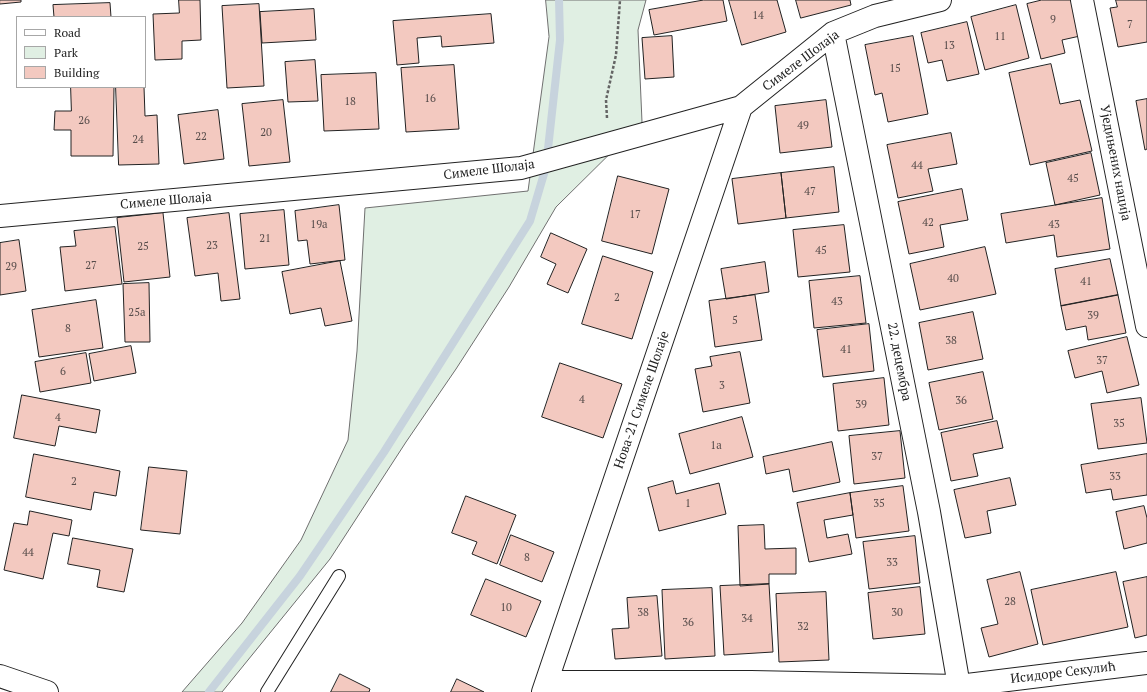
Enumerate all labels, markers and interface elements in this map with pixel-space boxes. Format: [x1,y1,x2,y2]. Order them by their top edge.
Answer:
house number: 14 [752,9,764,23]
house number: 9 [1050,13,1056,27]
legend [16,16,146,88]
house number: 7 [1127,18,1133,32]
text: Road [54,25,81,40]
street label: Симеле Шолаја [760,27,842,95]
house number: 11 [994,30,1006,44]
house number: 13 [943,39,955,53]
text: Park [54,45,78,60]
house number: 15 [889,62,901,76]
text: Building [54,65,99,80]
house number: 16 [424,92,436,106]
house number: 18 [344,95,356,109]
street label: Уједињених нација [1096,104,1134,222]
house number: 26 [78,114,90,128]
house number: 49 [797,119,809,133]
house number: 20 [260,126,272,140]
house number: 22 [195,130,207,144]
house number: 24 [132,133,144,147]
street label: Симеле Шолаја [442,157,536,183]
house number: 44 [911,159,923,173]
house number: 45 [1067,172,1079,186]
house number: 47 [804,185,816,199]
street label: Симеле Шолаја [120,189,212,213]
house number: 17 [629,208,641,222]
house number: 42 [922,216,934,230]
house number: 19a [310,218,328,232]
house number: 43 [1048,218,1060,232]
house number: 21 [259,232,271,246]
house number: 23 [206,239,218,253]
house number: 25 [137,240,149,254]
house number: 45 [815,244,827,258]
house number: 27 [85,259,97,273]
house number: 29 [5,260,17,274]
house number: 40 [947,272,959,286]
house number: 41 [1080,275,1092,289]
house number: 2 [614,291,620,305]
house number: 43 [831,295,843,309]
house number: 25a [128,306,146,320]
house number: 39 [1087,309,1099,323]
house number: 5 [732,314,738,328]
street label: 22. децембра [884,321,914,403]
house number: 8 [65,322,71,336]
street label: Нова-21 Симеле Шолаје [611,329,673,471]
house number: 38 [945,334,957,348]
house number: 41 [840,343,852,357]
house number: 37 [1096,354,1108,368]
house number: 6 [60,365,66,379]
house number: 3 [719,379,725,393]
house number: 4 [579,393,585,407]
house number: 36 [955,394,967,408]
house number: 39 [855,398,867,412]
house number: 4 [55,411,61,425]
house number: 35 [1113,417,1125,431]
house number: 1a [710,439,722,453]
house number: 37 [871,450,883,464]
house number: 33 [1109,470,1121,484]
house number: 2 [71,475,77,489]
house number: 1 [685,497,691,511]
house number: 35 [873,497,885,511]
house number: 44 [22,546,34,560]
house number: 8 [524,551,530,565]
house number: 33 [886,556,898,570]
house number: 28 [1004,595,1016,609]
house number: 10 [500,601,512,615]
house number: 38 [637,606,649,620]
house number: 30 [891,606,903,620]
house number: 34 [741,612,753,626]
house number: 36 [682,616,694,630]
house number: 32 [797,620,809,634]
street label: Исидоре Секулић [1010,659,1116,687]

